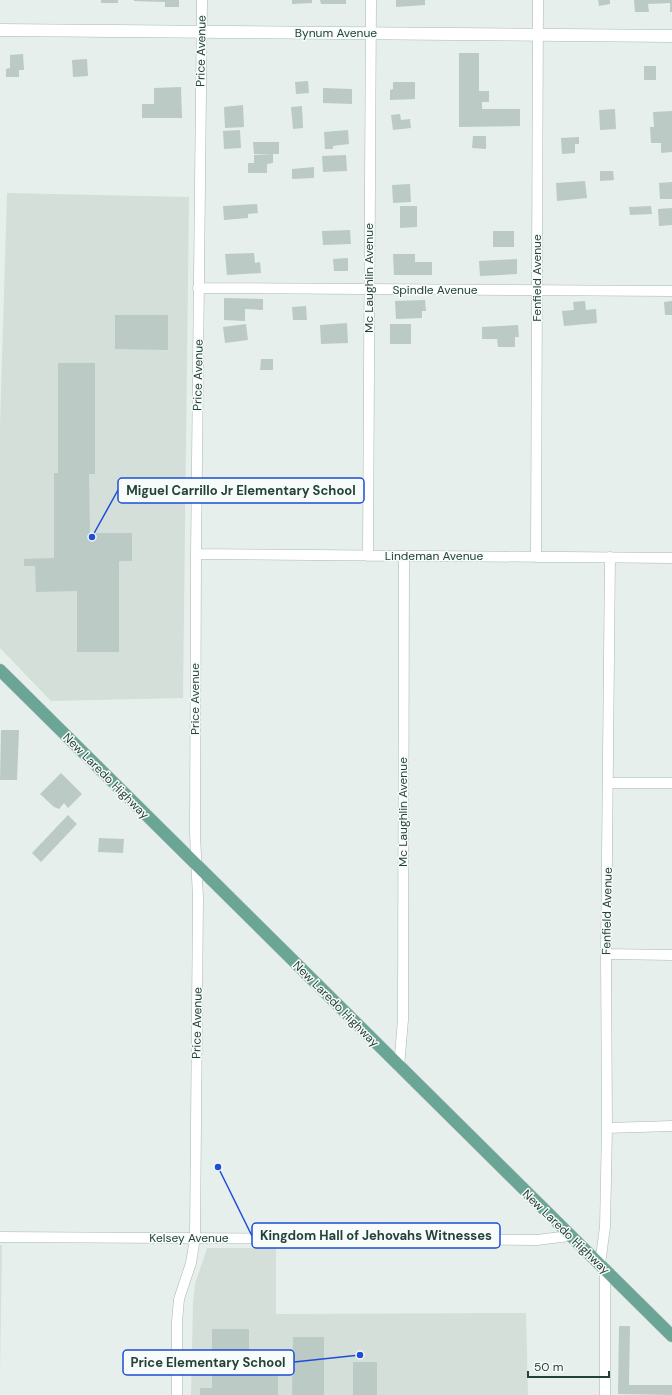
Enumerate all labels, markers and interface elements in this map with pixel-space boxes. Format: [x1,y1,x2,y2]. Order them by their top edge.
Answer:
street label: Price Avenue [192,15,210,87]
street label: Bynum Avenue [295,25,377,41]
street label: Mc Laughlin Avenue [361,223,377,333]
street label: Fenfield Avenue [529,234,545,322]
street label: Spindle Avenue [392,282,478,298]
street label: Price Avenue [189,339,207,411]
callout: Miguel Carrillo Jr Elementary School [118,478,364,503]
text: Miguel Carrillo Jr Elementary School [126,482,356,499]
street label: Lindeman Avenue [385,548,483,564]
street label: Price Avenue [187,663,203,735]
street label: New Laredo Highway [59,729,153,823]
street label: Mc Laughlin Avenue [395,757,411,867]
street label: Fenfield Avenue [598,867,616,955]
street label: New Laredo Highway [289,957,383,1051]
street label: Price Avenue [188,987,206,1059]
street label: New Laredo Highway [519,1186,613,1278]
callout: Kingdom Hall of Jehovahs Witnesses [252,1223,500,1248]
text: Kingdom Hall of Jehovahs Witnesses [260,1227,492,1244]
street label: Kelsey Avenue [149,1230,229,1246]
callout: Price Elementary School [123,1350,294,1375]
scale bar [528,1353,609,1379]
text: Price Elementary School [130,1354,286,1371]
text: 50 m [534,1359,563,1375]

